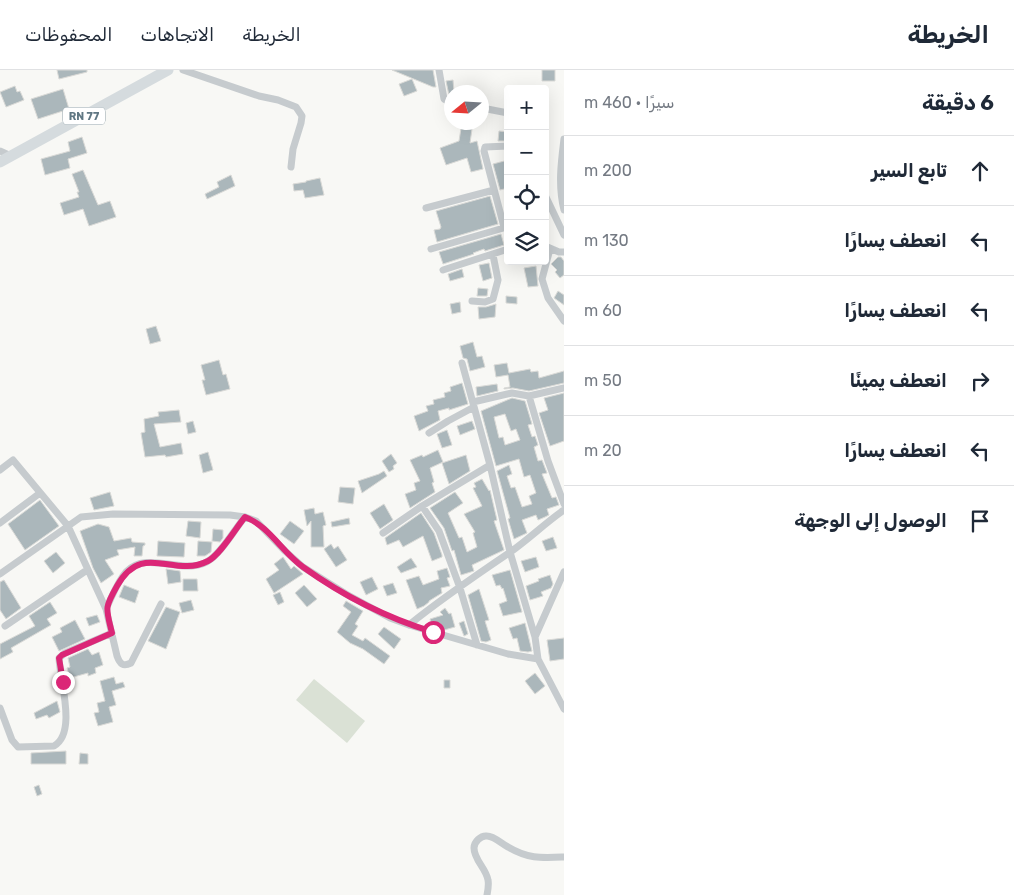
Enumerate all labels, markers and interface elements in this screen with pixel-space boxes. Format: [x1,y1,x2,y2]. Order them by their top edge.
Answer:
text: الخريطة [908,21,989,49]
text: المحفوظات [25,24,112,46]
text: الاتجاهات [140,24,214,46]
text: الخريطة [242,24,301,46]
north arrow [444,85,489,130]
map controls [504,85,549,265]
button: + [504,85,549,130]
text: 6 دقيقة [922,90,994,115]
text: سيرًا · 460 m [584,93,675,112]
road number: RN 77 [63,107,105,124]
button: − [504,130,549,175]
icon: ahead [966,157,994,185]
text: تابع السير [871,159,947,182]
text: 200 m [584,161,632,180]
button: locate [504,175,549,220]
button: layers [504,220,549,265]
icon: left [966,227,994,255]
text: انعطف يسارًا [844,229,947,252]
text: 130 m [584,231,629,250]
icon: left [966,297,994,325]
text: انعطف يسارًا [844,299,947,322]
text: 60 m [584,301,622,320]
icon: right [966,367,994,395]
text: انعطف يمينًا [850,369,947,392]
text: 50 m [584,371,622,390]
icon: left [966,437,994,465]
text: انعطف يسارًا [844,439,947,462]
text: 20 m [584,441,622,460]
icon: arrive [966,507,994,535]
text: الوصول إلى الوجهة [794,509,947,532]
route start [422,621,445,644]
route end [52,671,75,694]

